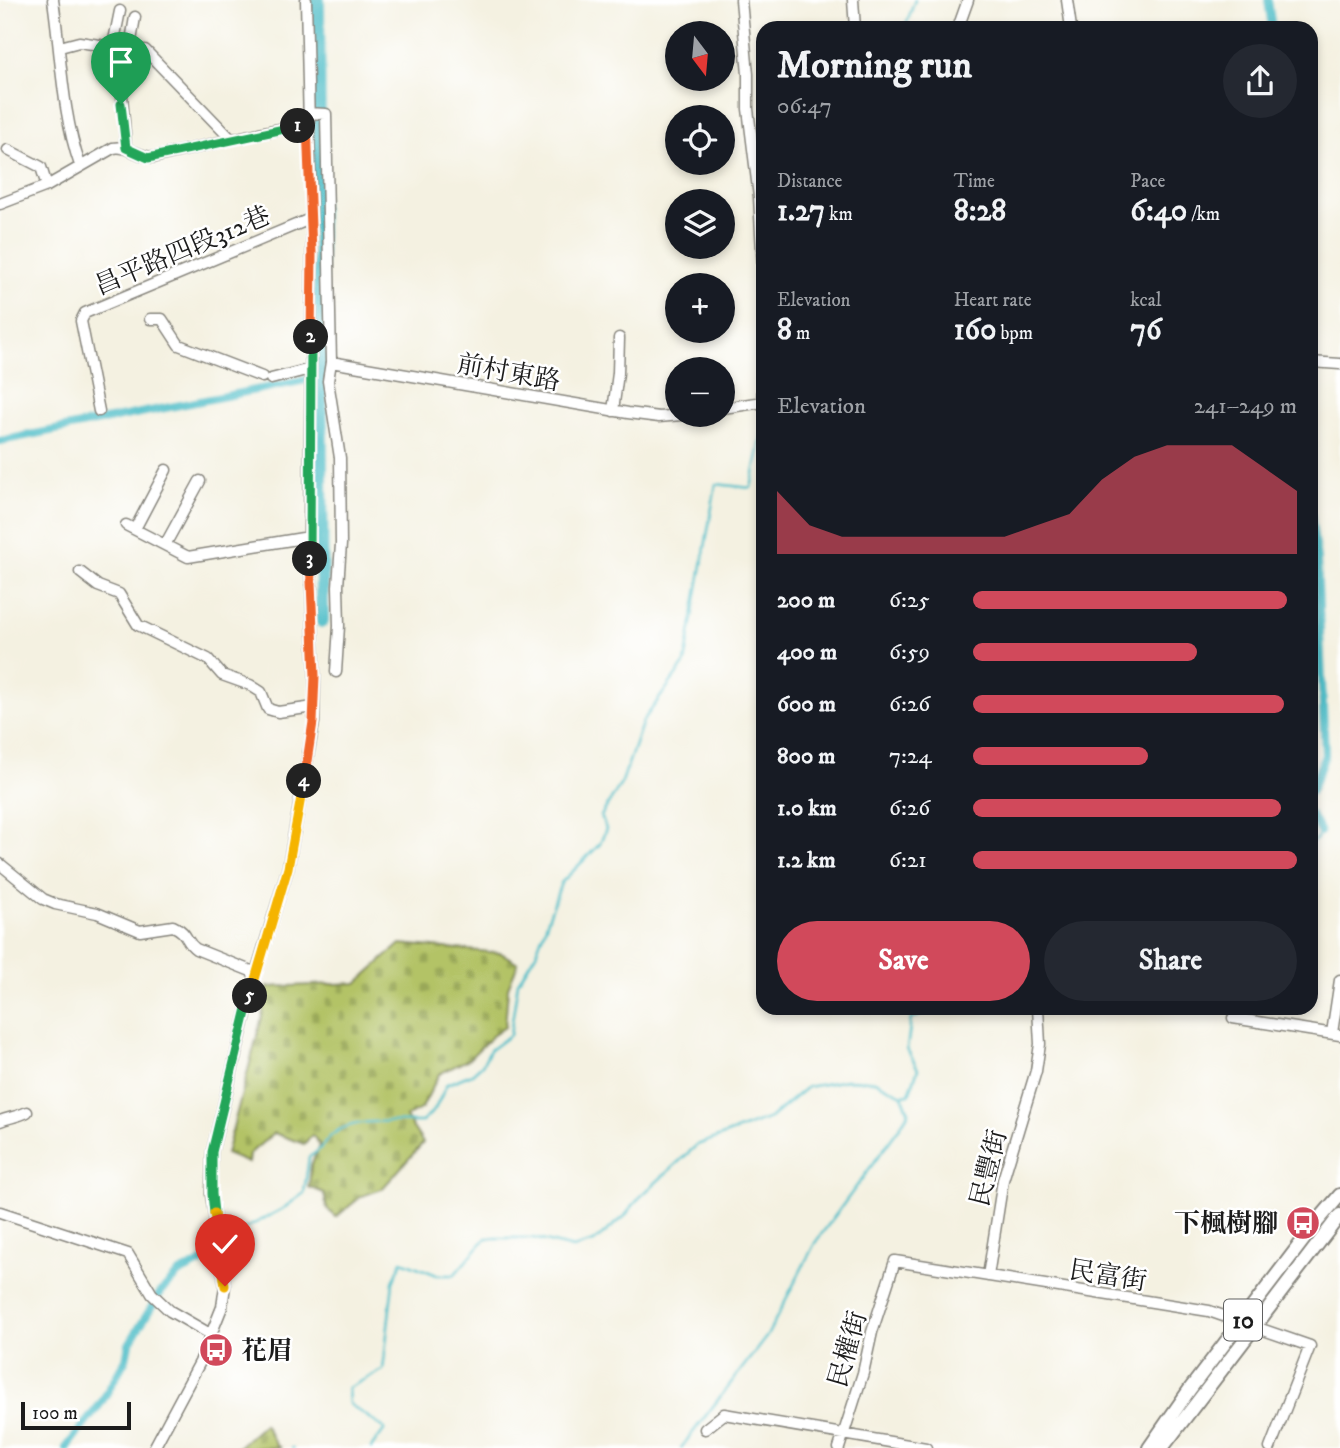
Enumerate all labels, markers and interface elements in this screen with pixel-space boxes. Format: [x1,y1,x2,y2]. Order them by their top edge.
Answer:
north arrow [665,21,735,91]
map controls [665,21,735,427]
pin [91,32,151,104]
text: Morning run [777,42,972,90]
icon: arrive [102,43,140,81]
button: share [1223,44,1297,118]
text: 06:47 [777,92,832,121]
button: locate [665,105,735,175]
pin: 1 [280,108,316,144]
text: 1 [294,114,301,137]
text: Distance [777,170,842,193]
text: Time [954,170,995,193]
text: Pace [1130,170,1165,193]
button: layers [665,189,735,259]
text: 1.27 [777,193,825,230]
text: 8:28 [954,193,1006,230]
text: 6:40 [1130,193,1187,230]
street label: 昌平路四段312巷 [90,199,276,303]
text: km [825,203,853,226]
text: /km [1187,203,1220,226]
button: + [665,273,735,343]
text: Elevation [777,289,851,312]
text: Heart rate [954,289,1032,312]
text: kcal [1130,289,1162,312]
text: 8 [777,312,792,349]
text: 160 [954,312,996,349]
text: 76 [1130,312,1162,349]
pin: 2 [294,320,328,354]
text: m [792,322,810,345]
text: bpm [996,322,1033,345]
text: 2 [306,325,315,348]
street label: 前村東路 [455,348,563,399]
button: − [665,357,735,427]
text: Elevation [777,392,866,421]
text: 241–249 m [1194,392,1297,421]
pin: 3 [292,542,328,576]
text: 3 [306,547,313,570]
text: 200 m [777,586,835,615]
text: 6:25 [889,586,930,615]
text: 400 m [777,638,837,667]
text: 6:59 [889,638,930,667]
text: 600 m [777,690,836,719]
text: 6:26 [889,690,930,719]
text: 800 m [777,742,835,771]
text: 7:24 [889,742,932,771]
pin: 4 [286,764,322,798]
text: 4 [298,769,309,792]
text: 1.0 km [777,794,837,823]
text: 6:26 [889,794,930,823]
text: 1.2 km [777,846,836,875]
text: 6:21 [889,846,927,875]
button: Save [777,921,1030,1001]
button: Share [1044,921,1297,1001]
pin: 5 [232,978,268,1014]
text: 5 [245,984,254,1007]
street label: 民豐街 [964,1127,1015,1210]
bus stop icon: 下楓樹腳 [1284,1204,1322,1242]
place label: 下楓樹腳 [1174,1208,1278,1241]
pin [195,1214,255,1286]
icon: check [206,1225,244,1263]
street label: 民富街 [1067,1254,1149,1299]
road number: 10 [1224,1300,1262,1340]
street label: 民權街 [822,1307,875,1391]
bus stop icon: 花眉 [197,1331,235,1369]
place label: 花眉 [241,1335,293,1368]
scale bar [21,1399,131,1431]
text: 100 m [32,1402,78,1425]

